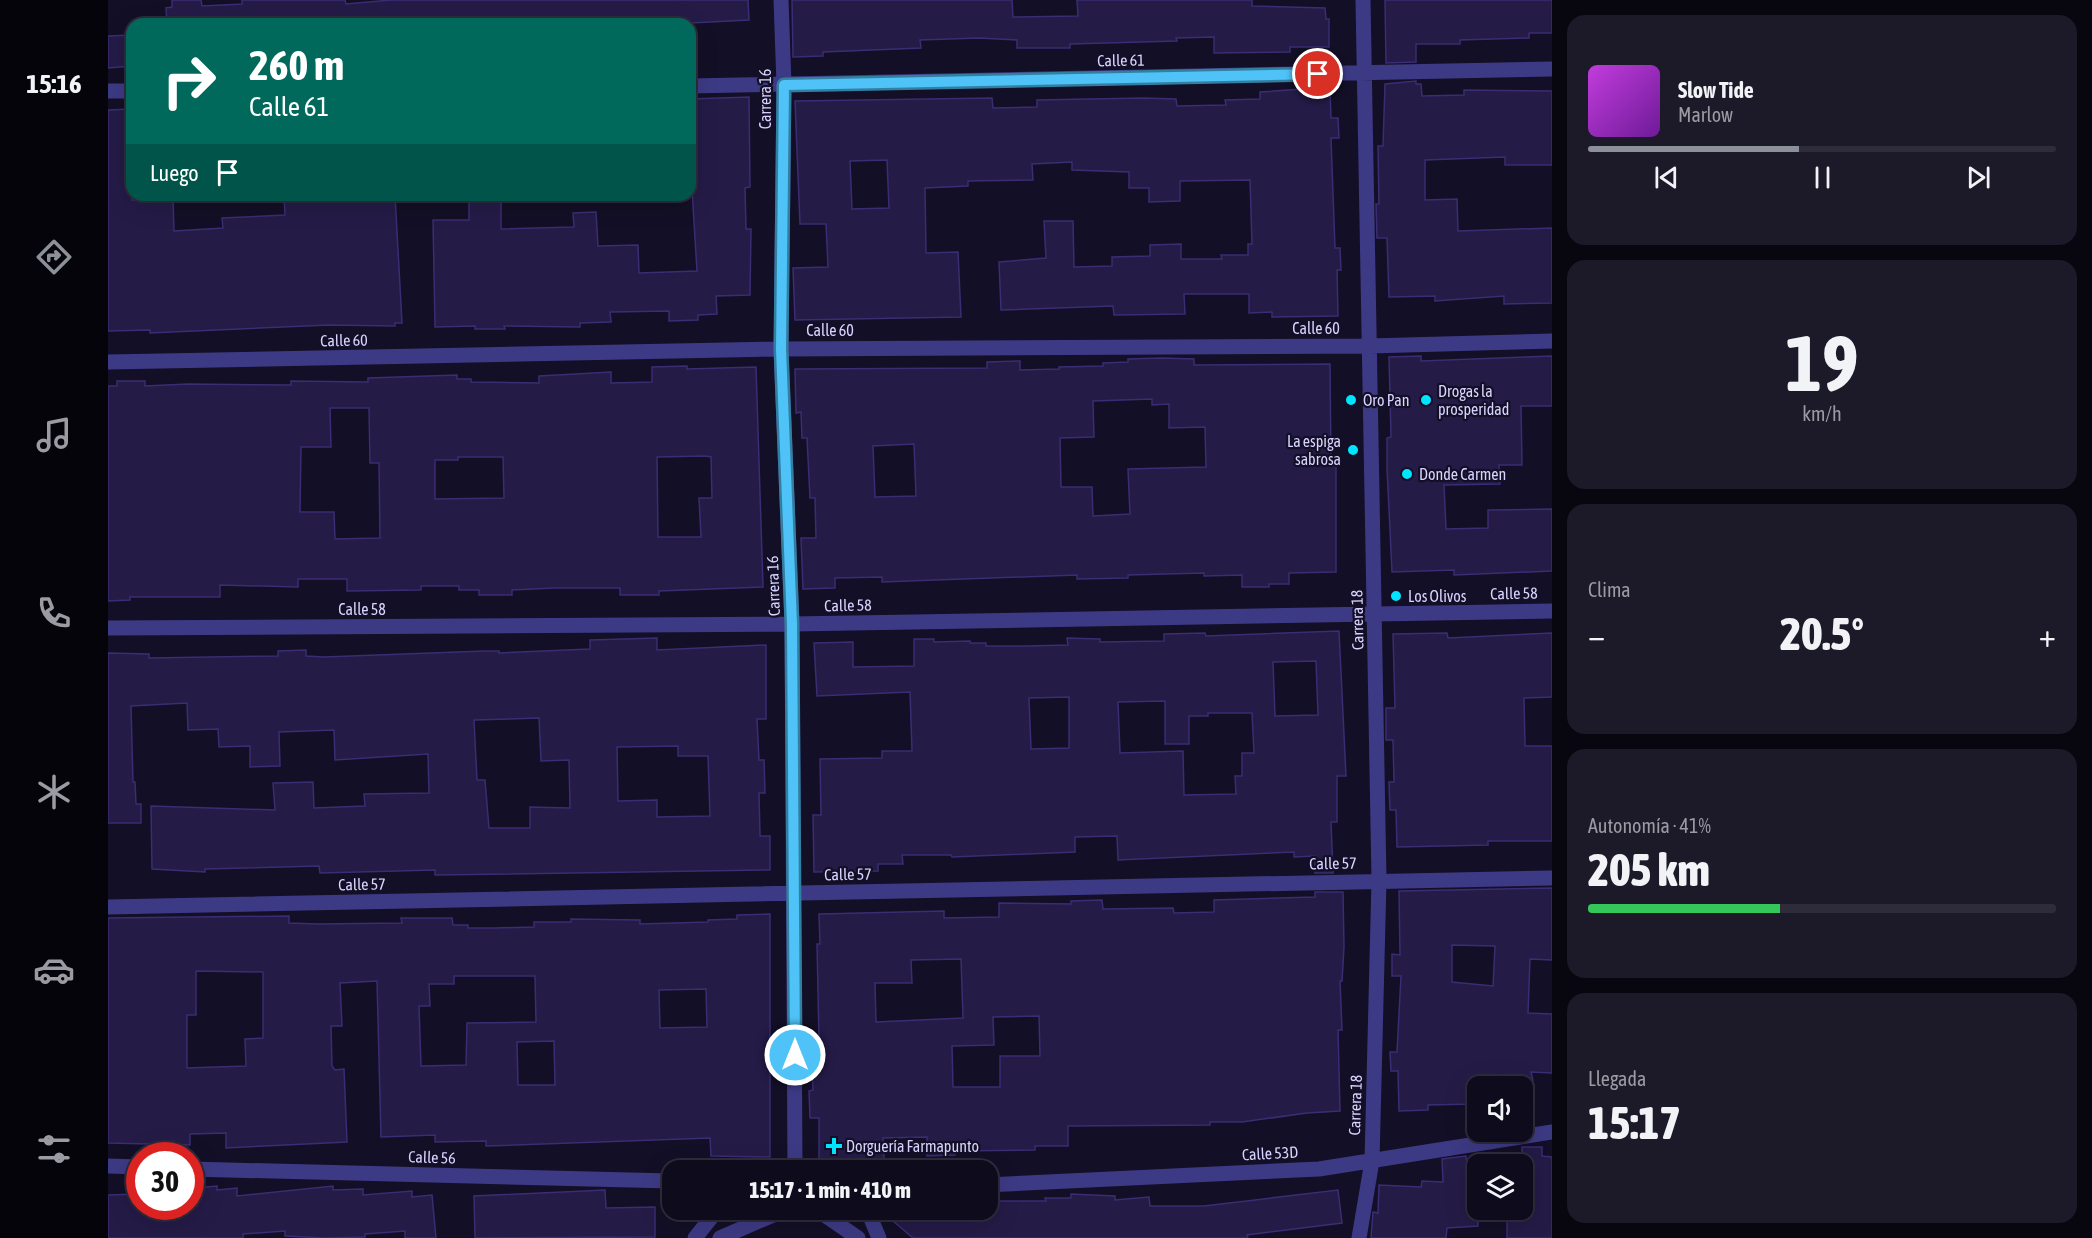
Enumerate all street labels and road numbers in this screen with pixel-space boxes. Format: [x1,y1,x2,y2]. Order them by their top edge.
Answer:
street label: Calle 61 [1097,51,1145,69]
street label: Carrera 16 [756,69,774,129]
street label: Calle 60 [1292,319,1340,337]
street label: Calle 60 [806,321,854,339]
street label: Calle 60 [320,331,368,349]
street label: Carrera 16 [763,555,783,617]
street label: Calle 58 [1490,584,1538,602]
street label: Carrera 18 [1347,590,1367,650]
street label: Calle 58 [824,596,872,614]
street label: Calle 58 [338,600,386,618]
street label: Calle 57 [1309,854,1357,872]
street label: Calle 57 [824,865,872,883]
street label: Calle 57 [338,875,386,893]
street label: Carrera 18 [1345,1074,1365,1136]
street label: Calle 53D [1241,1143,1299,1163]
street label: Calle 56 [408,1147,456,1167]

